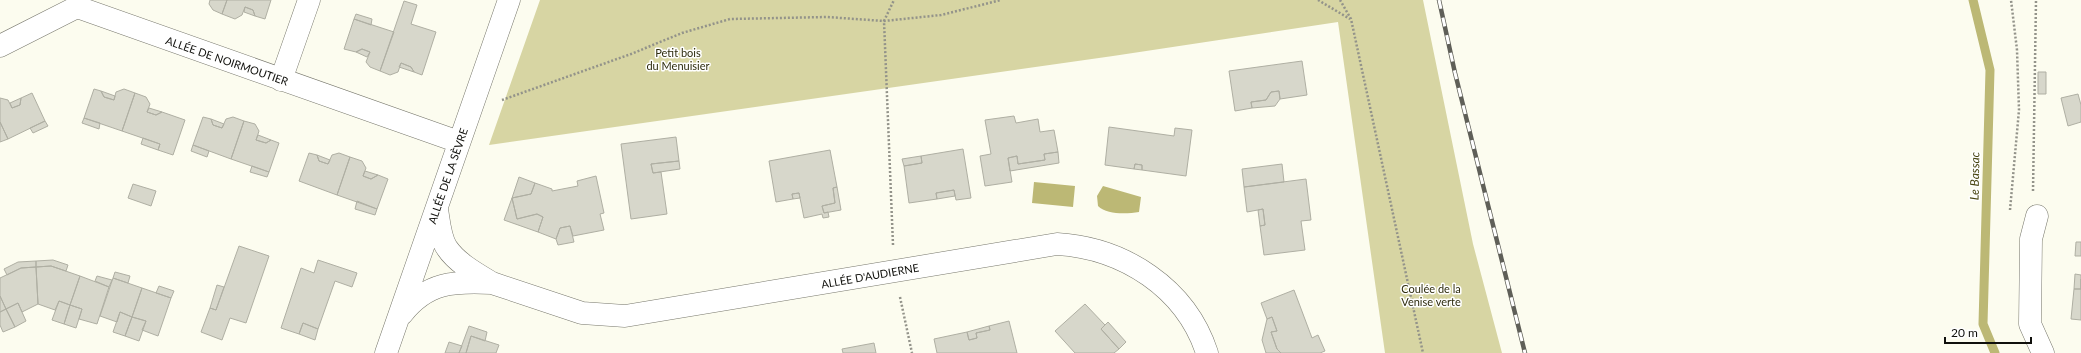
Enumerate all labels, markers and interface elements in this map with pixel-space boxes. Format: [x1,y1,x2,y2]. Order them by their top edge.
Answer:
street label: ALLÉE DE NOIRMOUTIER [164,33,290,88]
park label: Petit bois du Menuisier [646,46,710,72]
street label: ALLÉE DE LA SÈVRE [425,126,470,225]
water label: Le Bassac [1967,151,1982,200]
street label: ALLÉE D'AUDIERNE [820,261,920,291]
park label: Coulée de la Venise verte [1401,282,1461,308]
scale bar [1945,319,2031,345]
text: 20 m [1951,325,1978,340]

